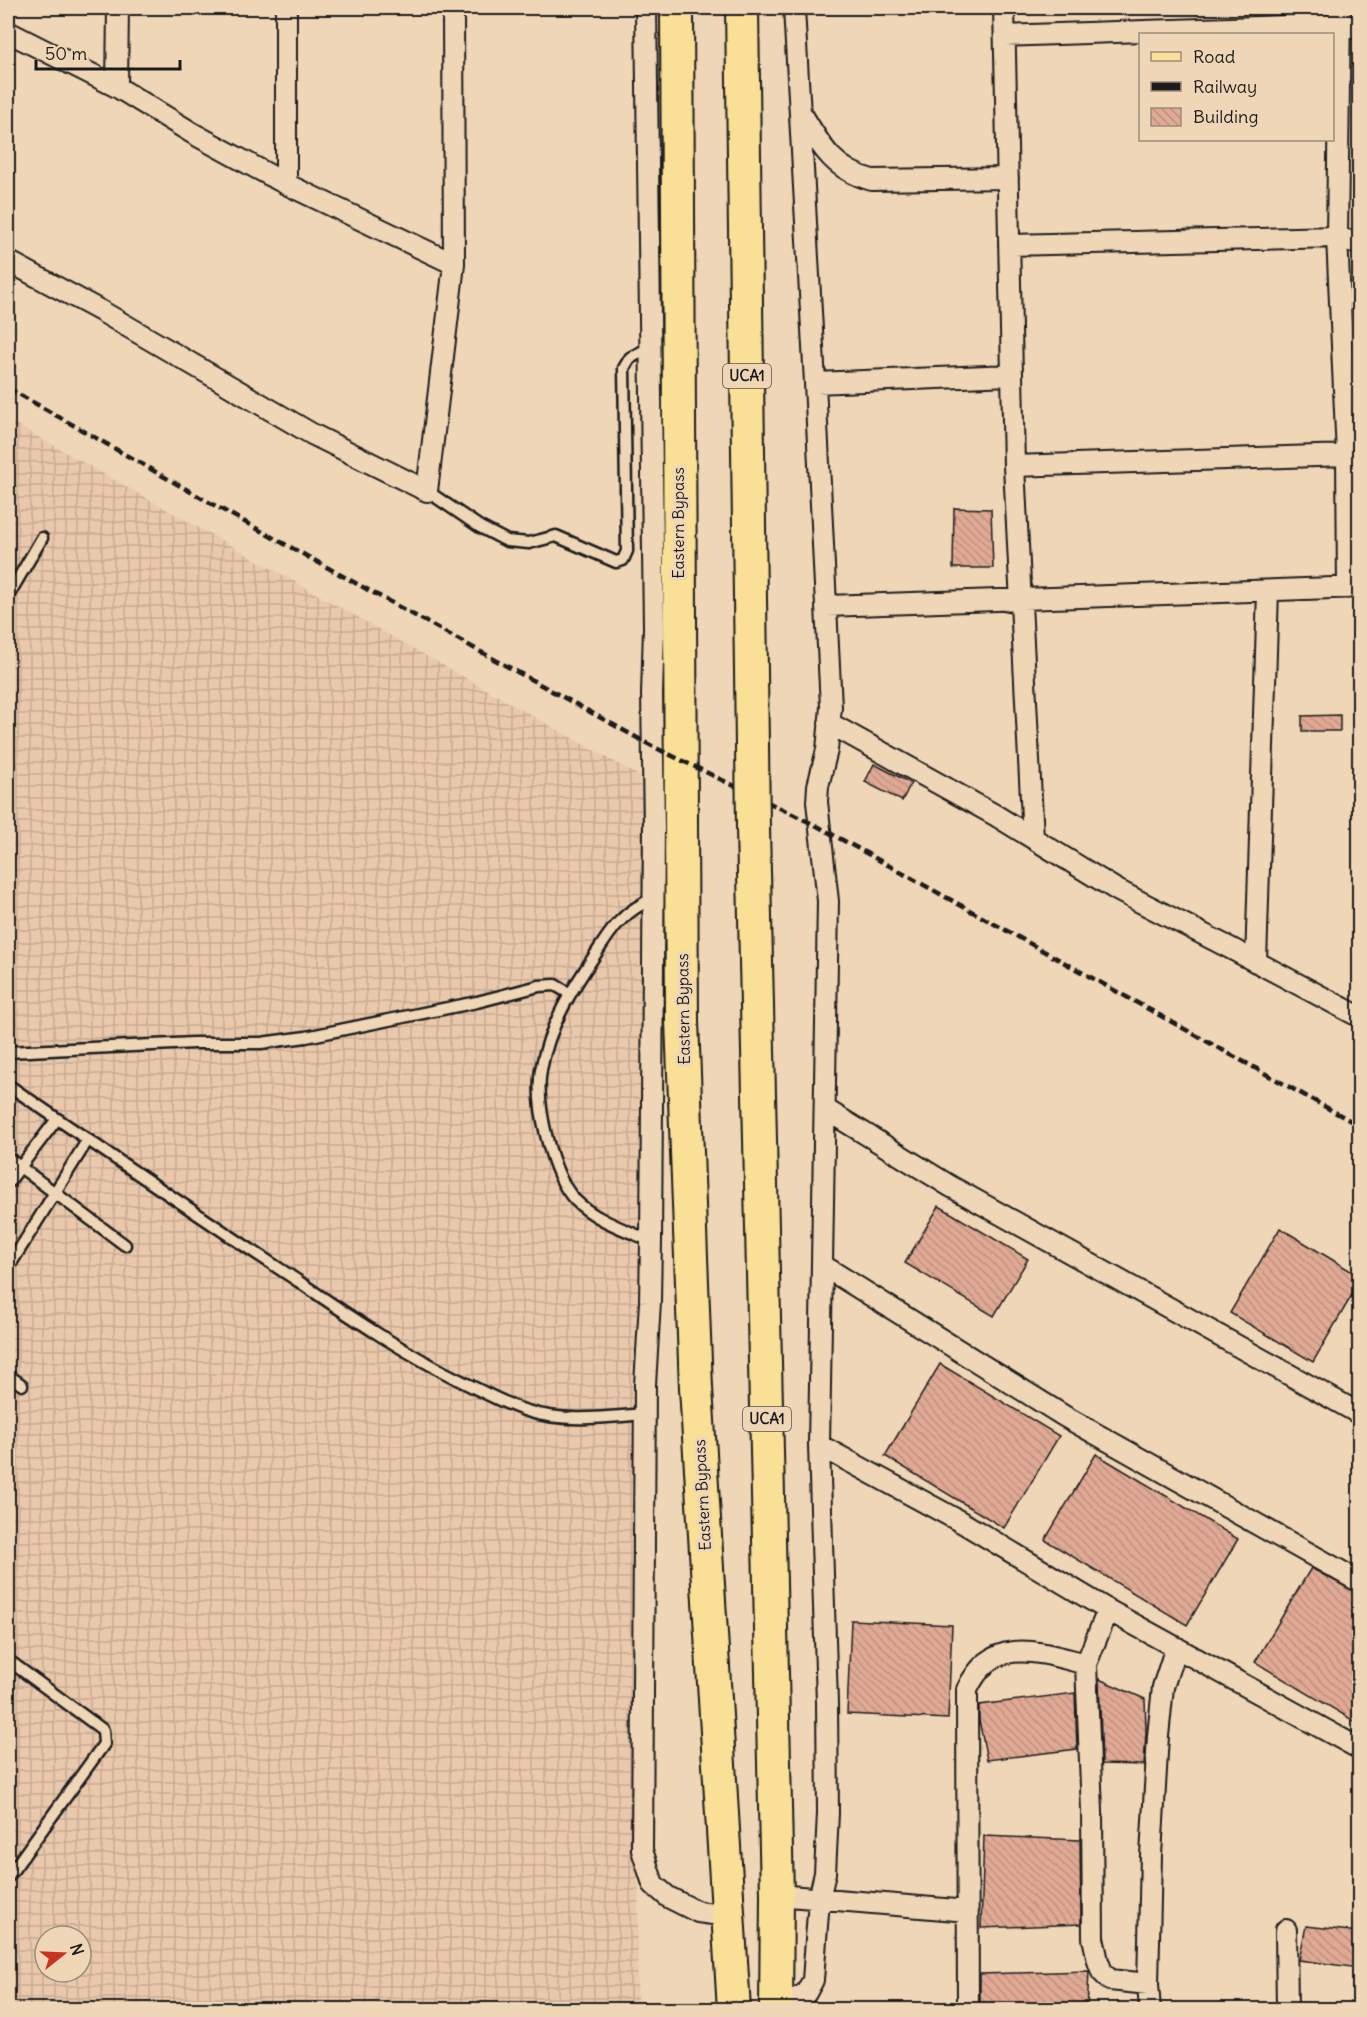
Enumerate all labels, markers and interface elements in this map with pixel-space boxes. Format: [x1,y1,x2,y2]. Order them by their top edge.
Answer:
scale bar [36,33,180,71]
legend [1139,33,1334,141]
text: 50 m [45,42,87,65]
text: Road [1193,45,1236,68]
text: Railway [1193,75,1257,98]
text: Building [1193,105,1258,128]
road number: UCA1 [723,364,771,388]
street label: Eastern Bypass [668,467,688,579]
street label: Eastern Bypass [672,953,694,1065]
road number: UCA1 [743,1407,791,1431]
street label: Eastern Bypass [689,1439,715,1551]
north arrow [33,1924,93,1984]
text: N [66,1941,88,1958]

